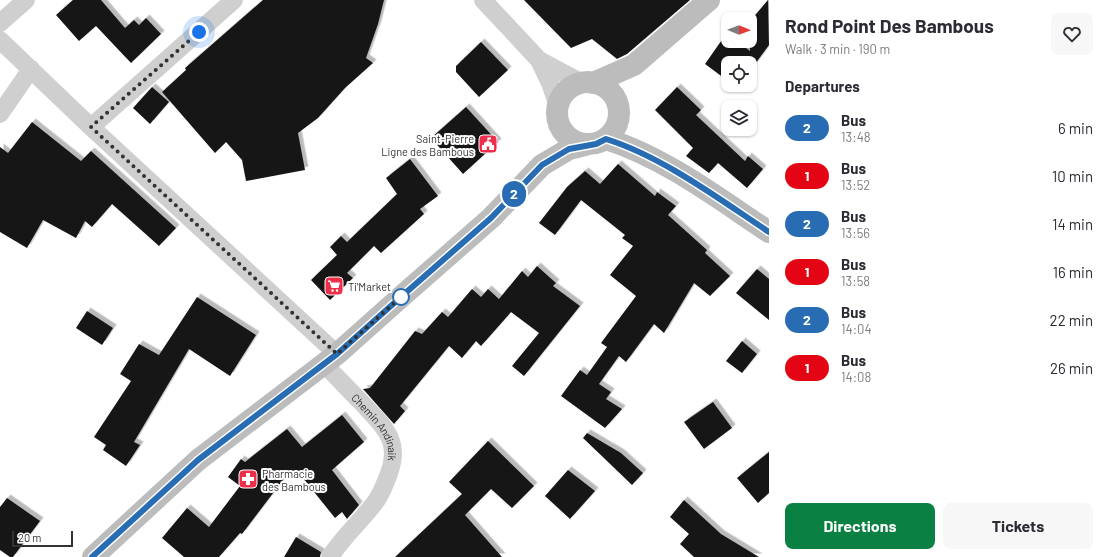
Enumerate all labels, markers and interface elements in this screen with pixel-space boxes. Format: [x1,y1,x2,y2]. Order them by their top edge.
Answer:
north arrow [721,12,757,48]
map controls [721,12,757,136]
button: heart [1051,13,1093,55]
text: Rond Point Des Bambous [785,14,994,37]
your location [189,22,209,42]
text: Walk · 3 min · 190 m [785,41,890,57]
button: locate [721,56,757,92]
text: Departures [785,77,860,95]
button: layers [721,100,757,136]
text: Bus [841,111,866,129]
text: 2 [803,119,811,136]
text: 6 min [1058,119,1093,137]
text: 13:48 [841,129,871,145]
place label: Saint-Pierre Ligne des Bambous [381,132,474,158]
public building icon: Saint-Pierre Ligne des Bambous [477,133,499,155]
text: Bus [841,159,866,177]
text: 1 [805,167,809,184]
text: 10 min [1052,167,1093,185]
text: 13:52 [841,177,870,193]
line badge: 2 [501,181,527,207]
text: 2 [510,185,518,202]
text: Bus [841,207,866,225]
text: 2 [803,215,811,232]
text: 14 min [1052,215,1093,233]
text: 13:56 [841,225,870,241]
text: Bus [841,255,866,273]
text: 1 [805,263,809,280]
text: 16 min [1053,263,1093,281]
text: 13:58 [841,273,870,289]
supermarket icon: Ti'Market [323,275,345,297]
place label: Ti'Market [348,280,391,293]
unlabelled marker [392,288,410,306]
text: Bus [841,303,866,321]
text: 2 [803,311,811,328]
text: 22 min [1050,311,1093,329]
text: 14:04 [841,321,872,337]
text: Bus [841,351,866,369]
text: 1 [805,359,809,376]
text: 26 min [1050,359,1093,377]
text: 14:08 [841,369,871,385]
street label: Chemin Andinaik [349,390,400,462]
place label: Pharmacie des Bambous [262,467,326,493]
pharmacy icon: Pharmacie des Bambous [237,468,259,490]
button: Directions [785,503,935,549]
button: Tickets [943,503,1093,549]
scale bar [12,529,73,548]
text: 20 m [18,531,41,544]

